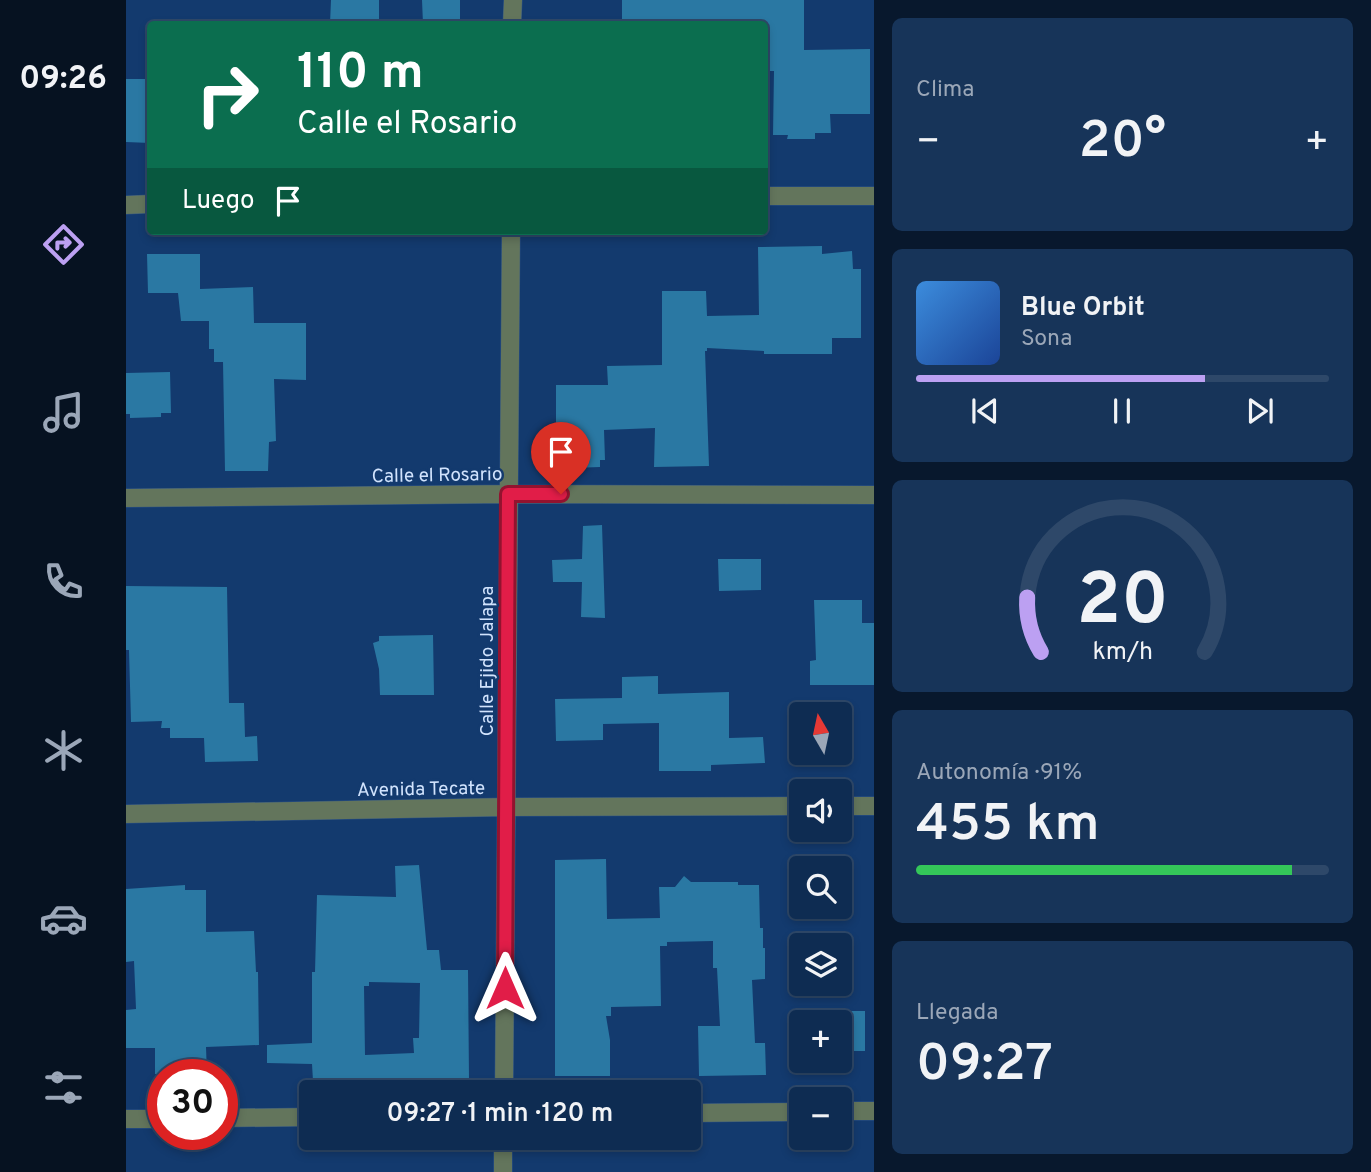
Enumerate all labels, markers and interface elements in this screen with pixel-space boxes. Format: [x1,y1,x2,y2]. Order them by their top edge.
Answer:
text: 110 m [297,44,424,106]
icon: right [182,49,273,140]
text: 09:26 [19,60,107,100]
text: Clima [916,76,974,105]
text: Calle el Rosario [297,105,517,145]
text: 20° [1079,110,1166,176]
text: − [916,119,941,168]
text: + [1304,119,1329,168]
icon: arrive [269,182,307,220]
text: Luego [182,185,255,218]
icon: directions [39,220,88,269]
text: Blue Orbit [1021,292,1145,325]
text: Sona [1021,325,1072,354]
icon: music [39,388,88,437]
icon: previous [966,392,1004,430]
icon: pause [1103,392,1141,430]
icon: next [1241,392,1279,430]
pin [531,422,591,494]
icon: arrive [542,433,580,471]
street label: Calle el Rosario [371,463,503,489]
icon: phone [39,557,88,606]
text: 20 [1076,558,1169,650]
street label: Calle Ejido Jalapa [476,586,500,736]
text: km/h [1092,637,1153,669]
north arrow [789,702,852,765]
map controls [789,702,852,1150]
icon: climate [39,726,88,775]
text: Autonomía · 91% [916,759,1082,788]
street label: Avenida Tecate [357,777,485,803]
button: sound [789,779,852,842]
text: 455 km [916,793,1099,859]
button: search [789,856,852,919]
icon: car [39,894,88,943]
button: layers [789,933,852,996]
position arrow [468,951,542,1025]
text: Llegada [916,999,998,1028]
button: + [789,1010,852,1073]
text: 09:27 [916,1033,1053,1099]
speed limit sign: 30 [147,1059,238,1150]
icon: filters [39,1063,88,1112]
button: − [789,1087,852,1150]
text: 09:27 · 1 min · 120 m [387,1098,613,1131]

